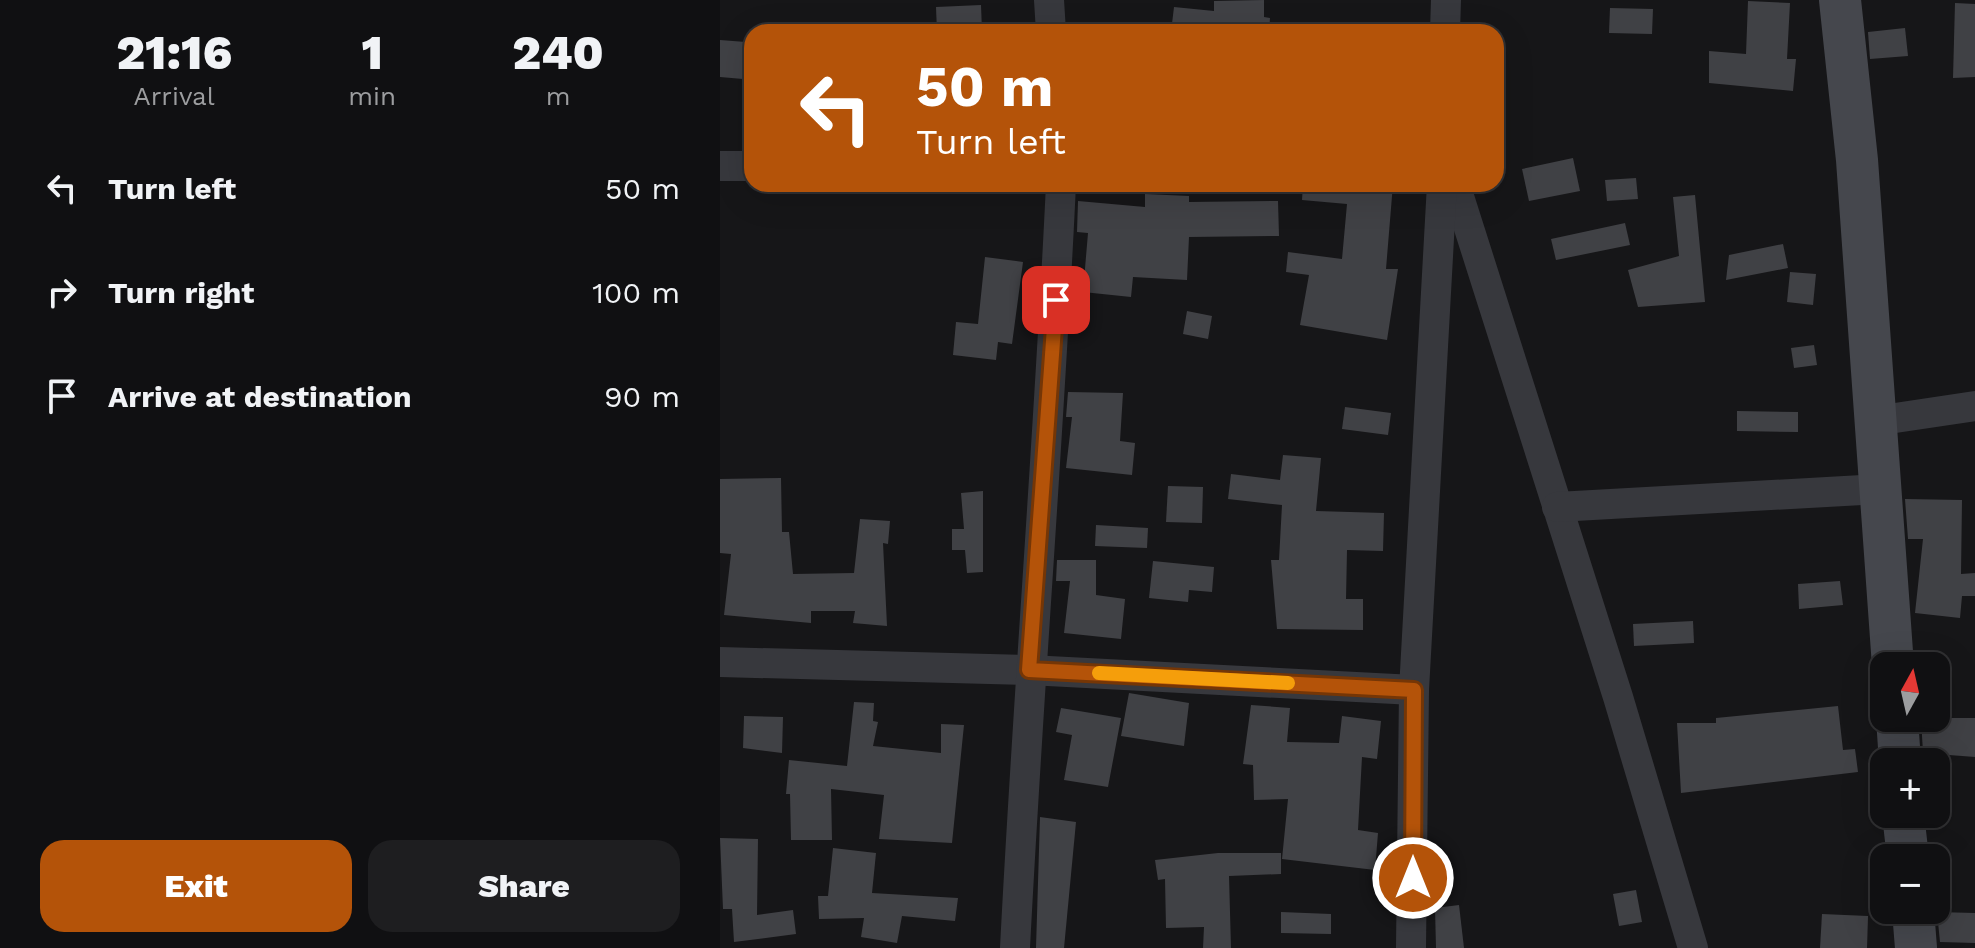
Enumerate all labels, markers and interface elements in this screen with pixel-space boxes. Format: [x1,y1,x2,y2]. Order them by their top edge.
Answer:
text: 21:16 [116,24,232,81]
text: 1 [362,24,383,81]
text: 240 [512,24,604,81]
text: 50 m [916,54,1053,120]
icon: left [784,56,888,160]
text: Arrival [134,81,215,111]
text: min [348,81,396,111]
text: m [546,81,570,111]
text: Turn left [916,121,1066,163]
icon: left [40,166,84,210]
text: Turn left [108,171,236,206]
text: 50 m [605,171,680,206]
pin [1022,266,1090,334]
icon: right [40,270,84,314]
text: Turn right [108,275,254,310]
text: 100 m [592,275,680,310]
icon: arrive [1034,278,1078,322]
icon: arrive [40,374,84,418]
text: Arrive at destination [108,379,412,414]
text: 90 m [604,379,680,414]
north arrow [1870,652,1950,732]
map controls [1870,652,1950,924]
button: + [1870,748,1950,828]
position arrow [1371,836,1455,920]
button: Exit [40,840,352,932]
button: Share [368,840,680,932]
button: − [1870,844,1950,924]

